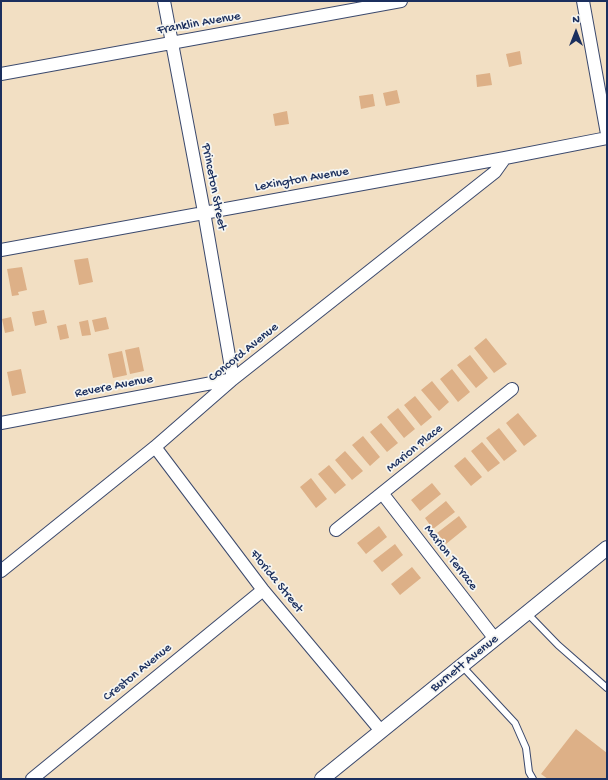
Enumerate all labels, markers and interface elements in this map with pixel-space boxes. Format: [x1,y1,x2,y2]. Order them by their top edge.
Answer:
street label: Franklin Avenue [156,9,242,39]
north arrow [556,12,596,52]
text: N [572,14,580,26]
street label: Princeton Street [197,142,229,232]
street label: Lexington Avenue [254,164,350,196]
street label: Concord Avenue [206,320,282,386]
street label: Revere Avenue [74,372,154,402]
street label: Marion Place [384,422,446,476]
street label: Marion Terrace [420,522,480,594]
street label: Florida Street [246,547,306,617]
street label: Burnett Avenue [428,632,502,696]
street label: Creston Avenue [101,641,175,705]

